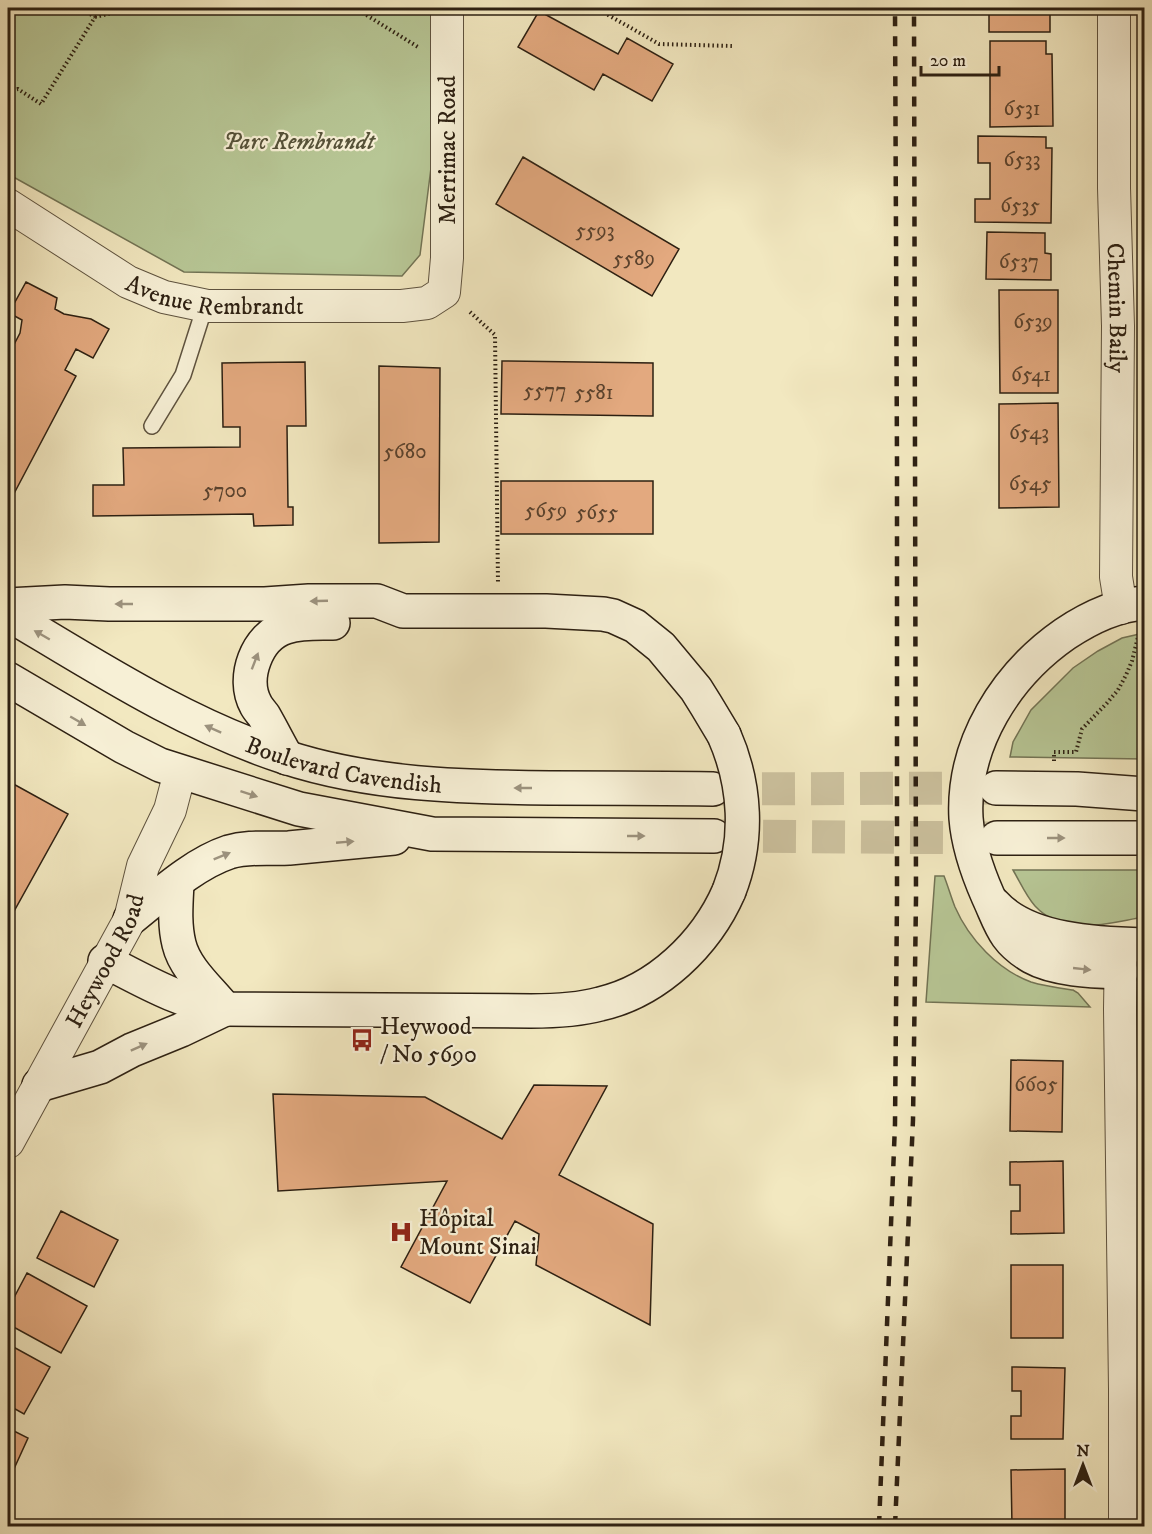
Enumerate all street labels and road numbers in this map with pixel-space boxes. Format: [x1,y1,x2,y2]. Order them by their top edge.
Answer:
street label: Merrimac Road [433,75,463,225]
street label: Chemin Baily [1100,242,1132,374]
street label: Avenue Rembrandt [121,269,304,323]
street label: Boulevard Cavendish [241,730,443,801]
street label: Heywood Road [59,891,152,1033]

